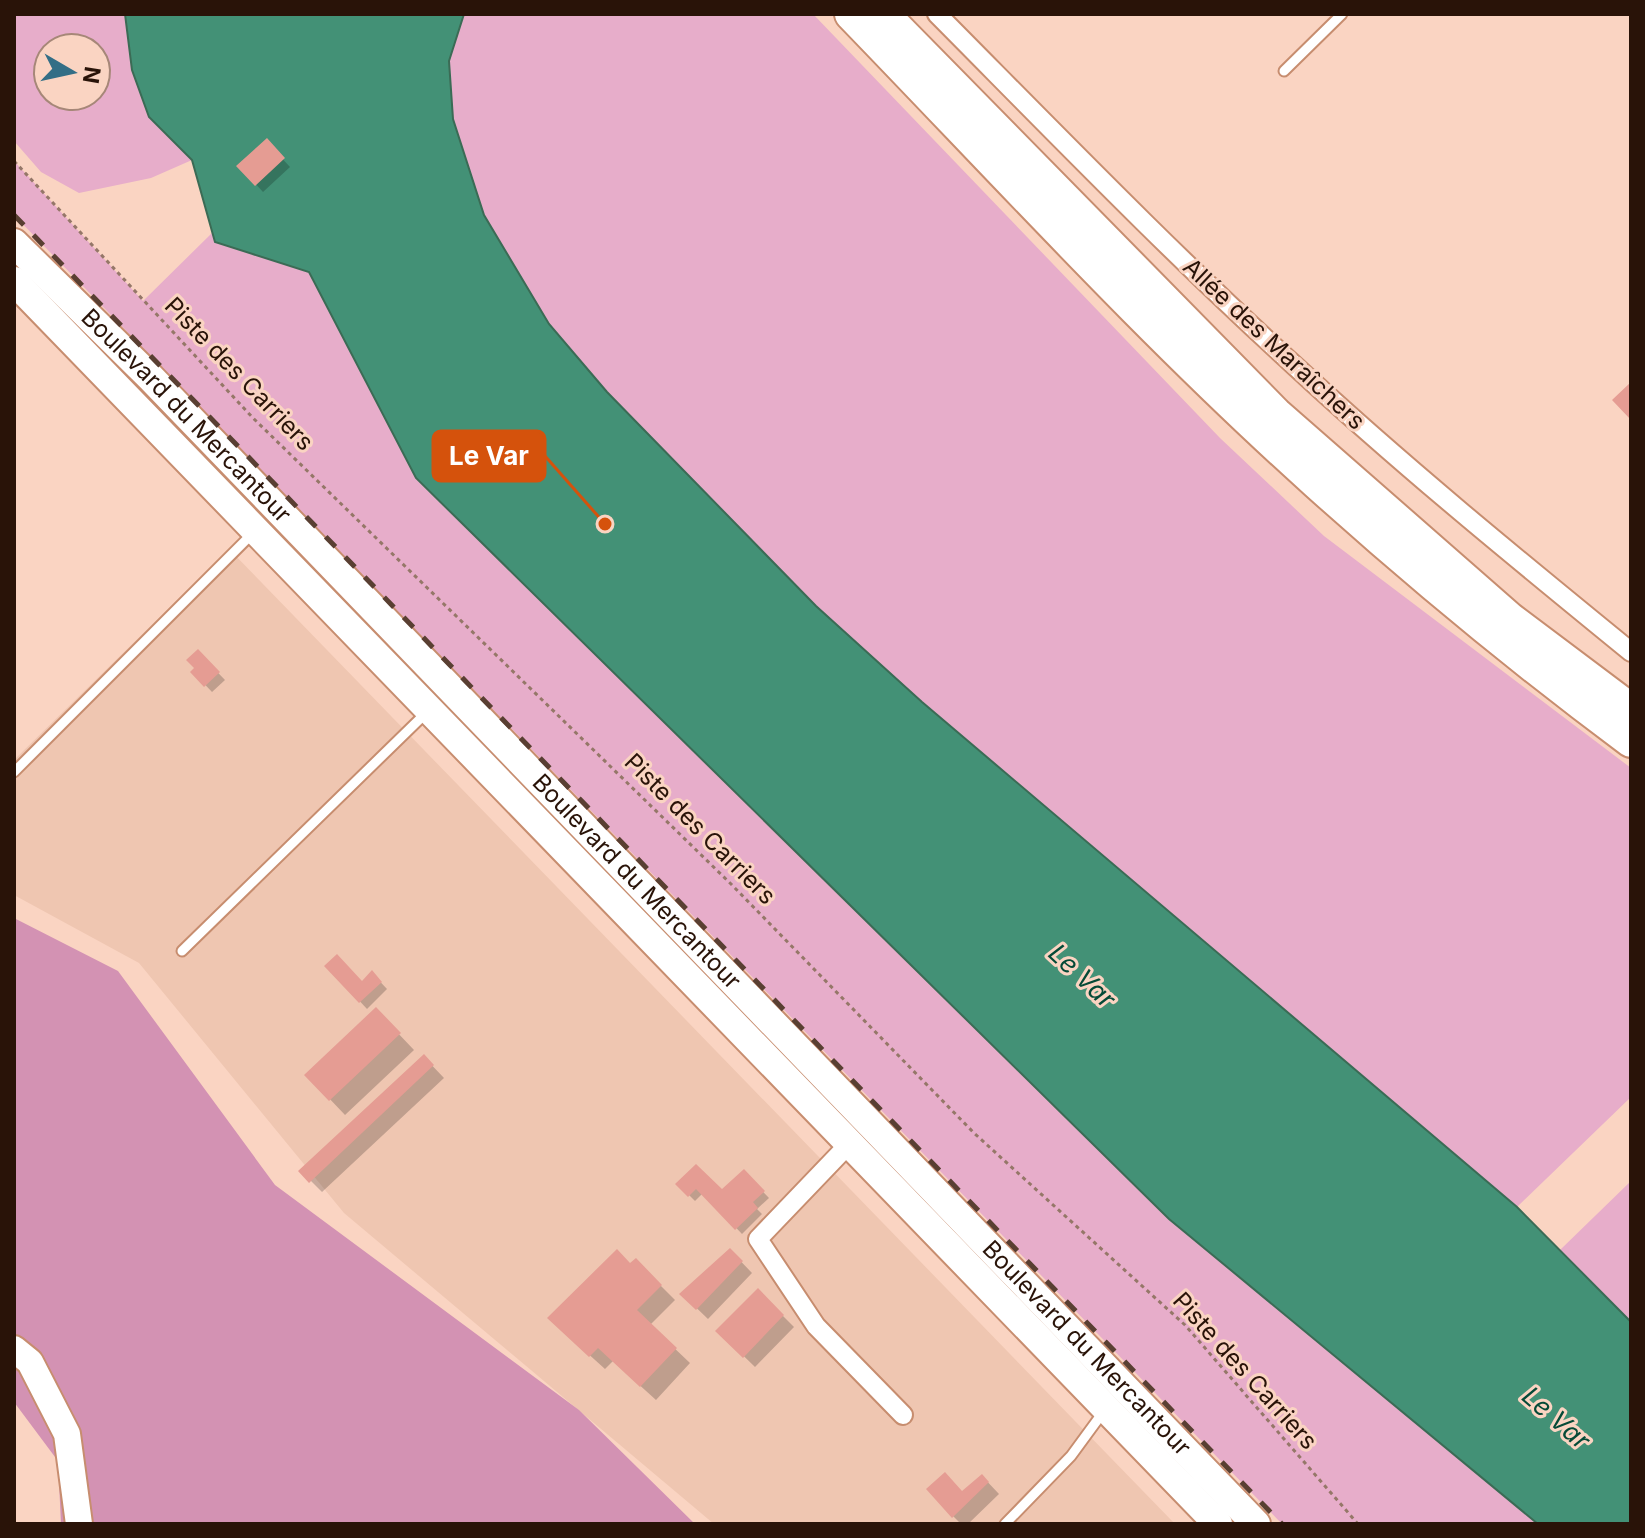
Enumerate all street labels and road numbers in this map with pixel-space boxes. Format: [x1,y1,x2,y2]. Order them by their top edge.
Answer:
street label: Allée des Maraîchers [1177,252,1371,435]
street label: Piste des Carriers [159,291,320,456]
street label: Boulevard du Mercantour [76,303,297,528]
street label: Piste des Carriers [619,747,782,910]
street label: Boulevard du Mercantour [527,768,747,995]
street label: Boulevard du Mercantour [977,1234,1197,1461]
street label: Piste des Carriers [1167,1286,1324,1455]

